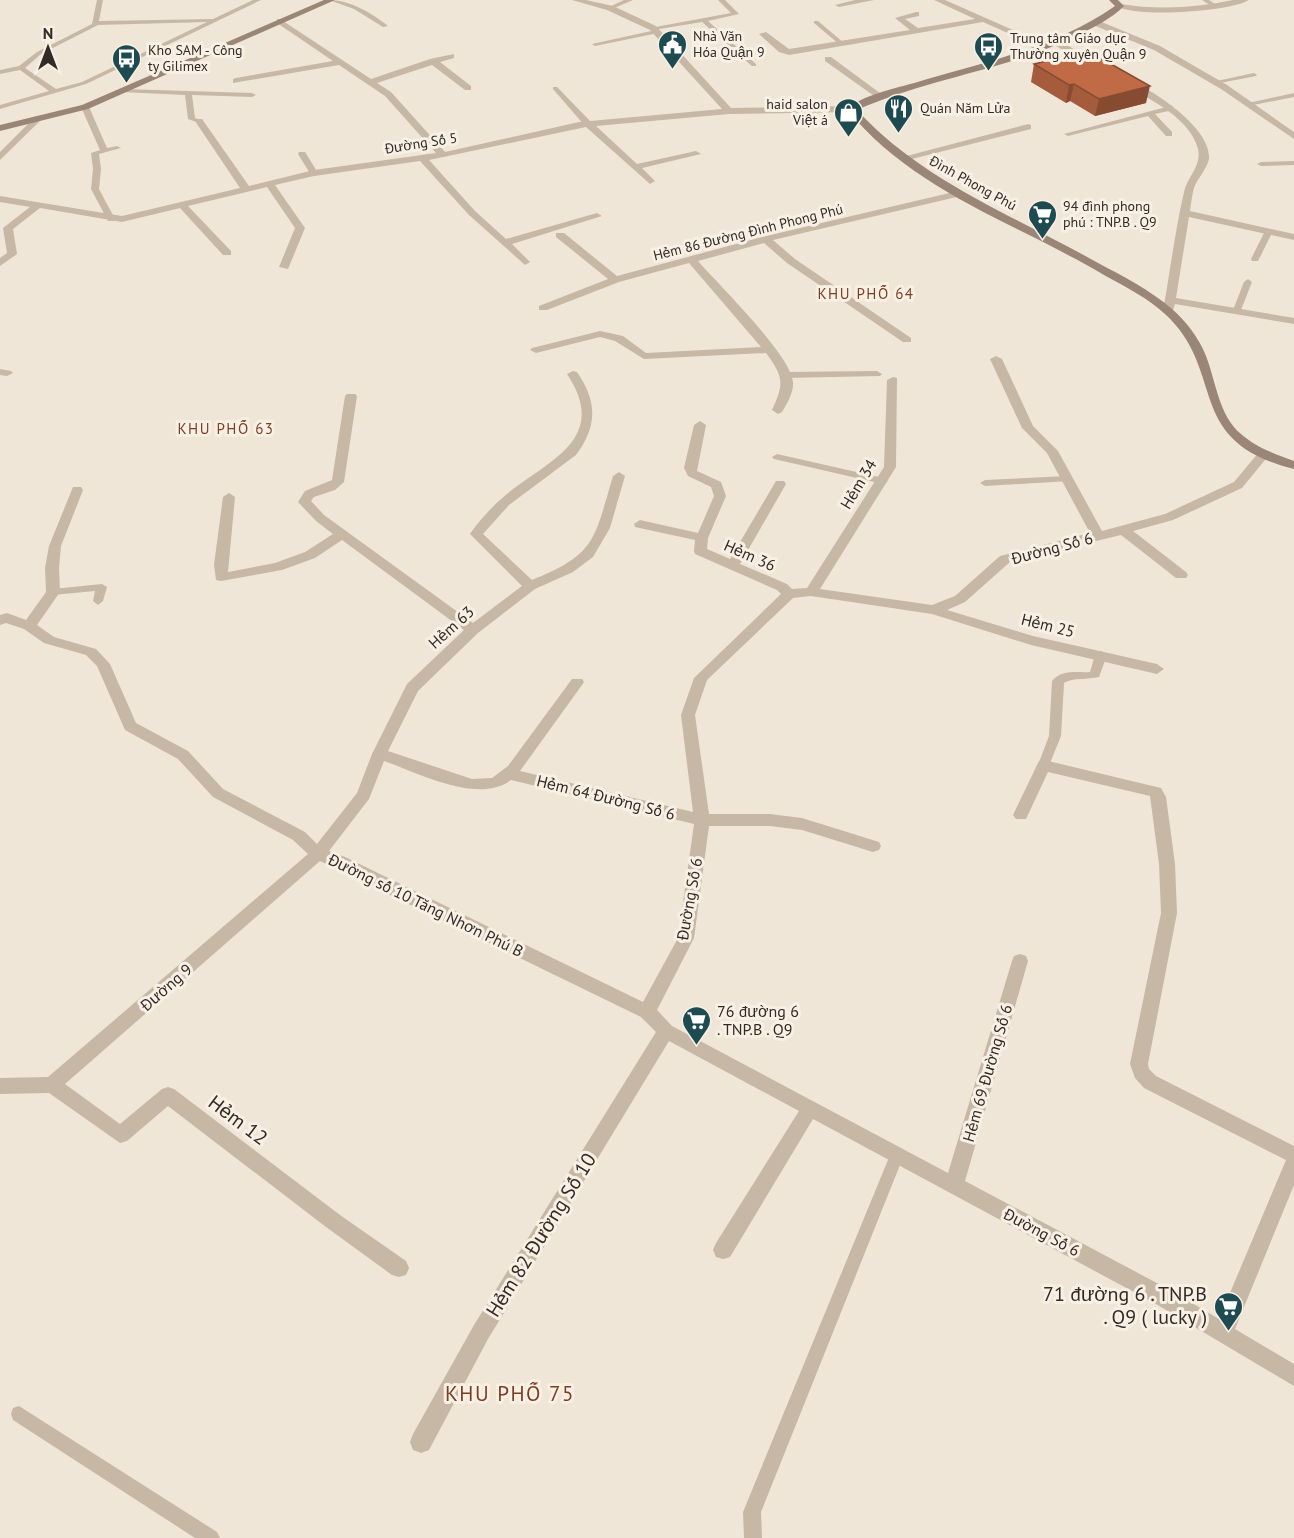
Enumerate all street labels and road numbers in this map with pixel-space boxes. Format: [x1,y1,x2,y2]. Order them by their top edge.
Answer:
street label: Đường Số 5 [383,128,458,158]
street label: Đình Phong Phú [925,151,1020,214]
street label: Hẻm 86 Đường Đình Phong Phú [651,200,845,264]
street label: Hẻm 34 [835,455,881,512]
street label: Đường Số 6 [1008,528,1095,569]
street label: Hẻm 36 [721,535,779,575]
street label: Hẻm 63 [424,601,478,653]
street label: Hẻm 25 [1019,609,1077,641]
street label: Hẻm 64 Đường Số 6 [535,770,677,824]
street label: Đường số 10 Tăng Nhơn Phú B [324,849,527,961]
street label: Đường Số 6 [672,856,706,943]
street label: Đường 9 [135,959,196,1016]
street label: Hẻm 69 Đường Số 6 [958,1002,1016,1144]
street label: Hẻm 12 [203,1089,273,1151]
street label: Hẻm 82 Đường Số 10 [480,1148,602,1322]
street label: Đường Số 6 [1000,1203,1084,1260]

